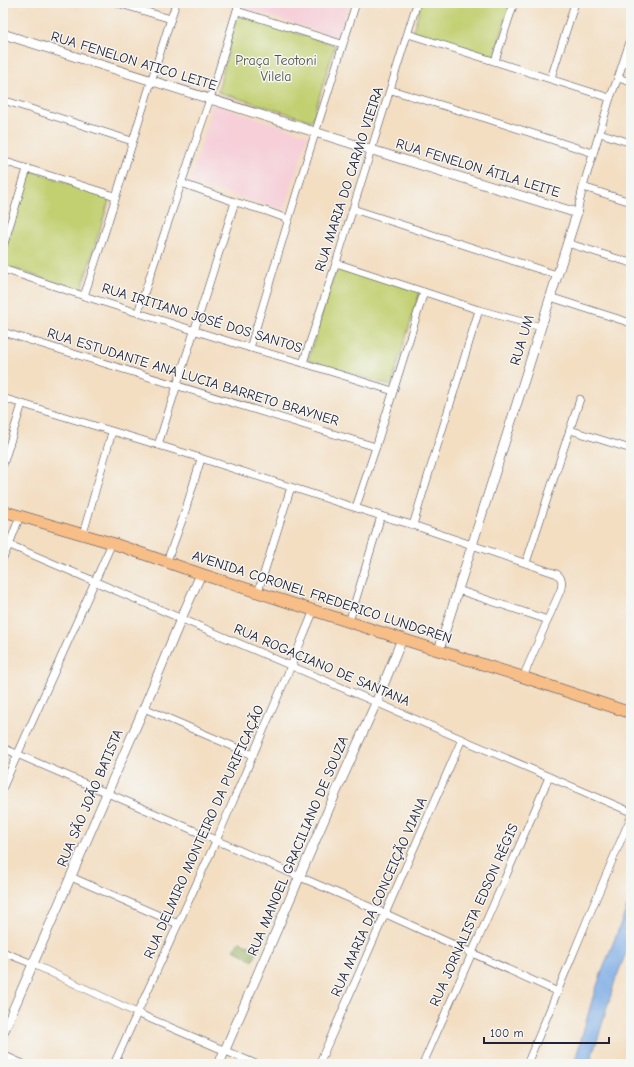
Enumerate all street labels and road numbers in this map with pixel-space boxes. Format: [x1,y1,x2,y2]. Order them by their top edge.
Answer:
street label: RUA FENELON ATICO LEITE [49,28,219,94]
street label: RUA MARIA DO CARMO VIEIRA [311,84,387,274]
street label: RUA FENELON ÁTILA LEITE [394,135,562,201]
street label: RUA IRITIANO JOSÉ DOS SANTOS [100,279,304,357]
street label: RUA UM [506,312,538,367]
street label: RUA ESTUDANTE ANA LUCIA BARRETO BRAYNER [45,324,341,430]
street label: AVENIDA CORONEL FREDERICO LUNDGREN [190,547,454,647]
street label: RUA ROGACIANO DE SANTANA [231,620,413,710]
street label: RUA DELMIRO MONTEIRO DA PURIFICAÇÃO [140,703,268,961]
street label: RUA SÃO JOÃO BATISTA [53,727,127,869]
street label: RUA MANOEL GRACILIANO DE SOUZA [244,733,352,959]
street label: RUA MARIA DA CONCEIÇÃO VIANA [327,795,431,999]
street label: RUA JORNALISTA EDSON RÉGIS [426,821,522,1009]

